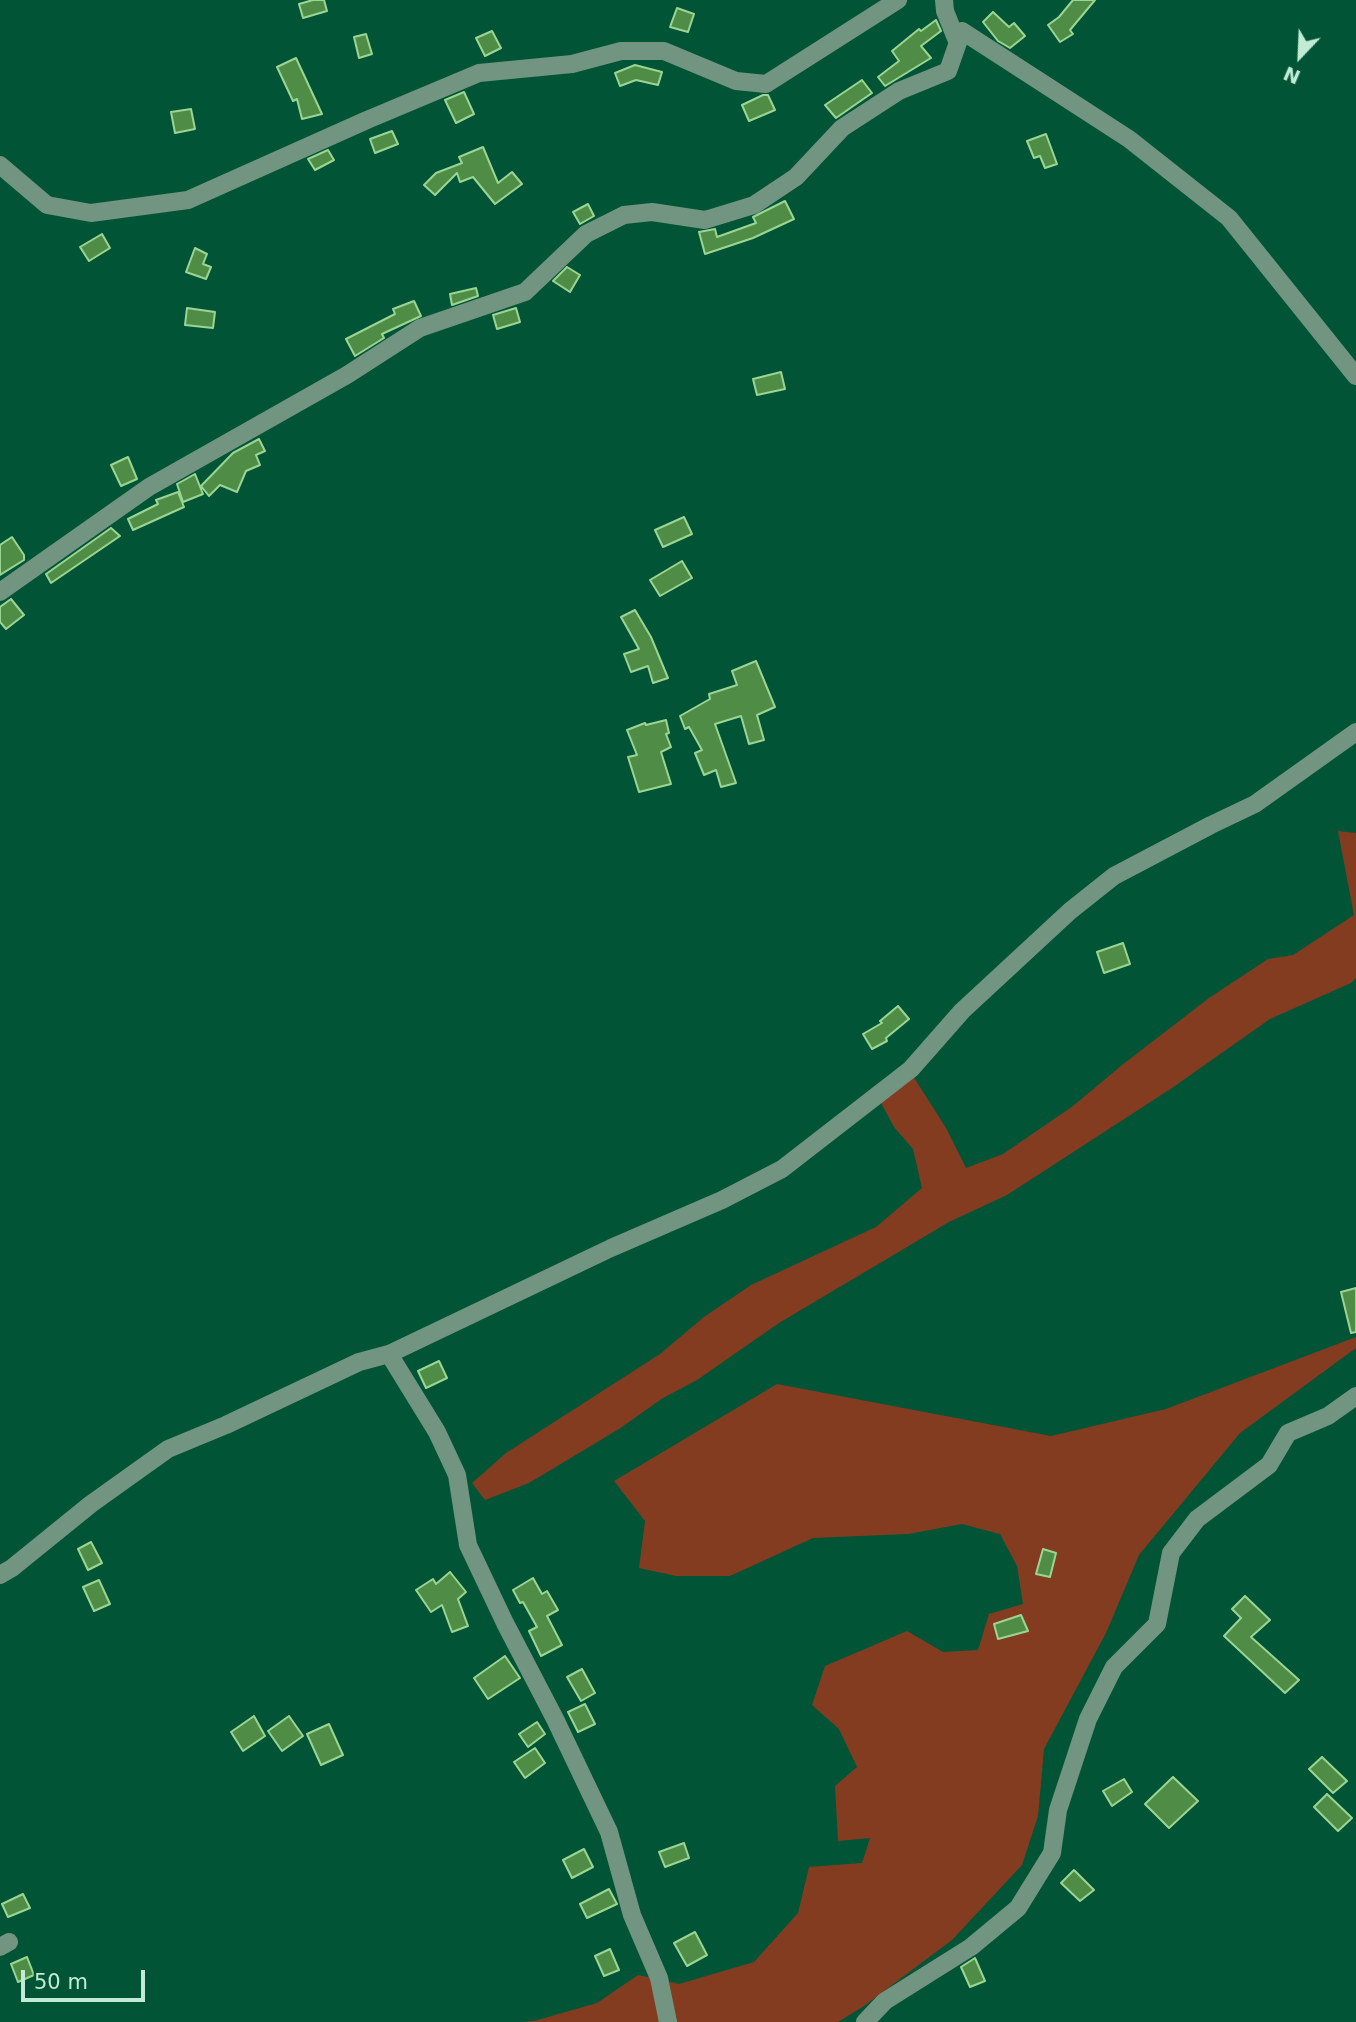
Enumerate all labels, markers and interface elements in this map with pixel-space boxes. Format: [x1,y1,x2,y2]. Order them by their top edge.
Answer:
north arrow [1265,21,1335,91]
text: N [1280,62,1303,89]
scale bar [24,1955,149,1999]
text: 50 m [34,1970,88,1994]

